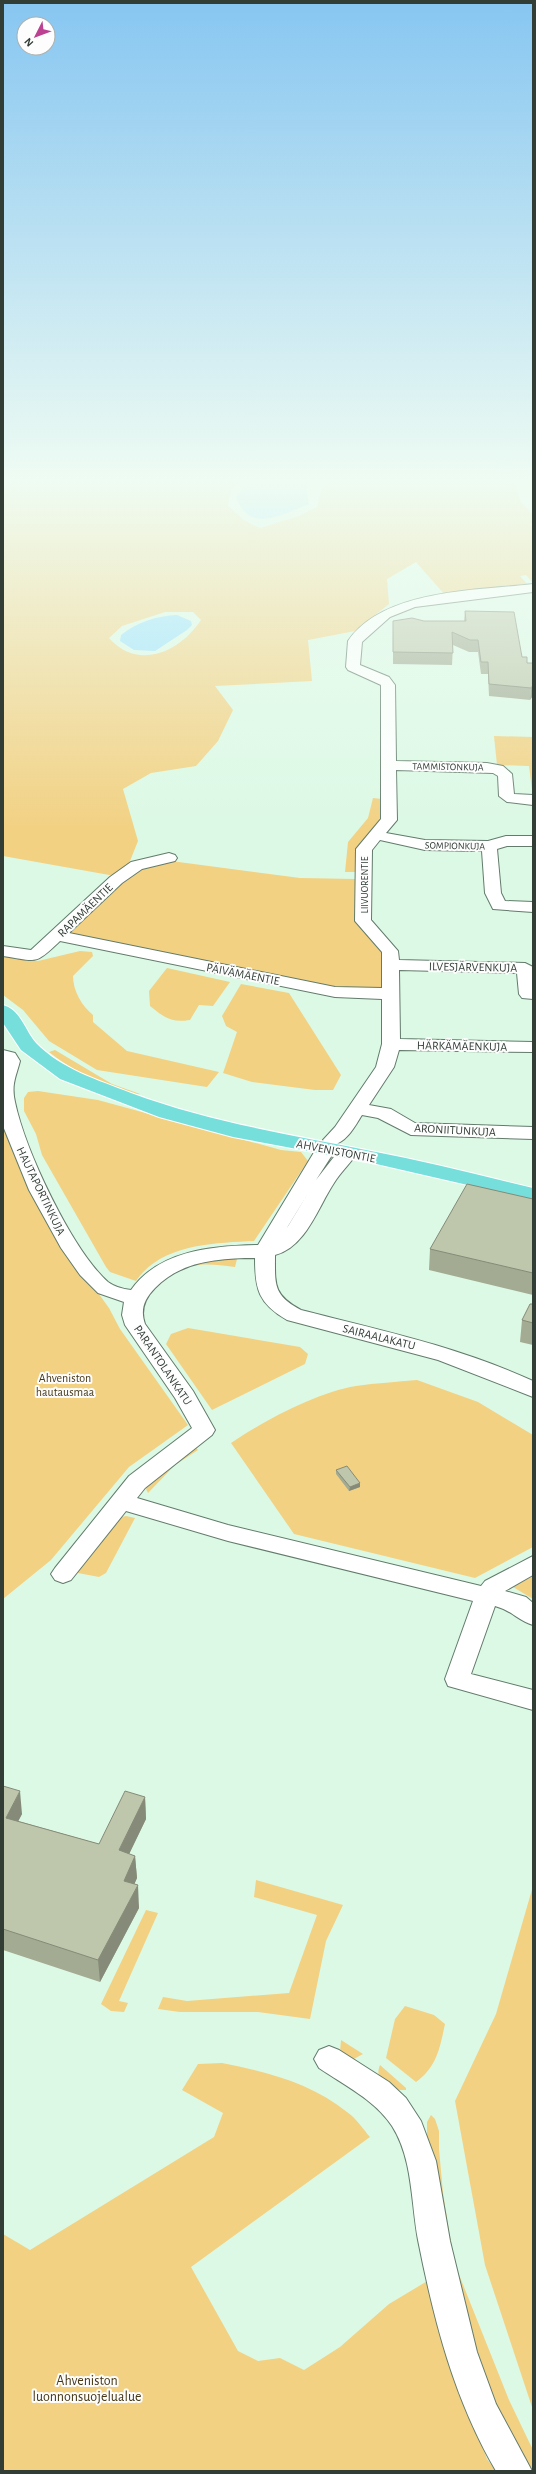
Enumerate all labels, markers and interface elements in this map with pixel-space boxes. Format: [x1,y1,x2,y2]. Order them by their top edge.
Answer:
north arrow [16,16,56,56]
text: N [22,36,36,49]
street label: TAMMISTONKUJA [412,761,484,773]
street label: SOMPIONKUJA [425,840,486,852]
street label: LIIVUORENTIE [360,856,370,914]
street label: RAPAMÄENTIE [54,880,115,939]
street label: ILVESJÄRVENKUJA [429,959,517,974]
street label: PÄIVÄMÄENTIE [205,960,281,987]
street label: HÄRKÄMÄENKUJA [417,1038,507,1053]
street label: ARONIITUNKUJA [414,1122,496,1138]
street label: AHVENISTONTIE [295,1137,377,1165]
street label: HAUTAPORTINKUJA [14,1145,68,1237]
street label: SAIRAALAKATU [341,1322,417,1352]
street label: PARANTOLANKATU [132,1323,194,1407]
park label: Ahveniston hautausmaa [36,1372,95,1398]
park label: Ahveniston luonnonsuojelualue [32,2374,142,2404]

